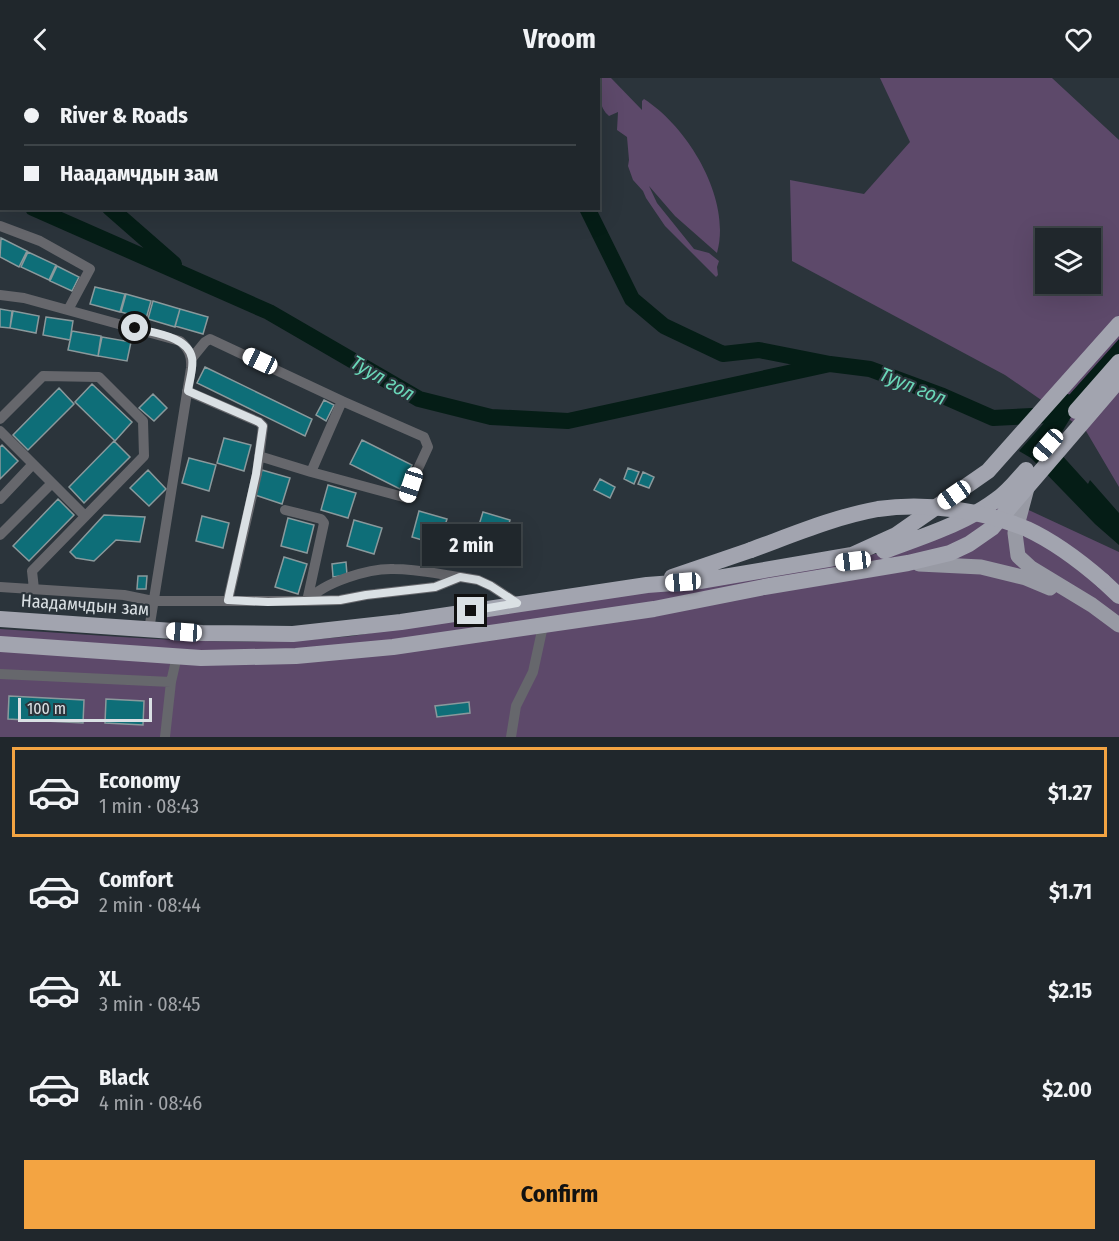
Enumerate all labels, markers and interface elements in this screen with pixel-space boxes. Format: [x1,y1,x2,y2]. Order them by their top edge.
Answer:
icon: back [24,23,57,56]
text: Vroom [523,23,596,55]
icon: heart [1062,23,1095,56]
text: River & Roads [60,102,188,129]
text: Наадамчдын зам [60,160,218,187]
map controls [1035,228,1101,294]
button: layers [1035,228,1101,294]
route start [121,314,148,341]
car [240,345,280,377]
water label: Туул гол [347,350,419,406]
water label: Туул гол [876,362,950,410]
car [1029,426,1067,464]
car [397,465,425,505]
car [934,477,974,513]
callout: 2 min [422,524,520,566]
text: 2 min [449,533,494,557]
car [834,550,872,572]
car [664,572,702,592]
street label: Наадамчдын зам [20,590,150,620]
route end [457,597,484,624]
car [165,622,203,642]
scale bar [18,695,152,722]
text: 100 m [27,699,66,718]
icon: car [27,765,81,819]
text: Economy [99,767,180,794]
text: $1.27 [1048,779,1092,806]
text: 1 min · 08:43 [99,794,199,818]
icon: car [27,864,81,918]
text: Comfort [99,866,173,893]
text: $1.71 [1049,878,1092,905]
text: 2 min · 08:44 [99,893,201,917]
icon: car [27,963,81,1017]
text: XL [99,965,121,992]
text: $2.15 [1048,977,1092,1004]
text: 3 min · 08:45 [99,992,201,1016]
icon: car [27,1062,81,1116]
text: Black [99,1064,149,1091]
text: $2.00 [1042,1076,1092,1103]
text: 4 min · 08:46 [99,1091,202,1115]
button: Confirm [24,1160,1095,1229]

